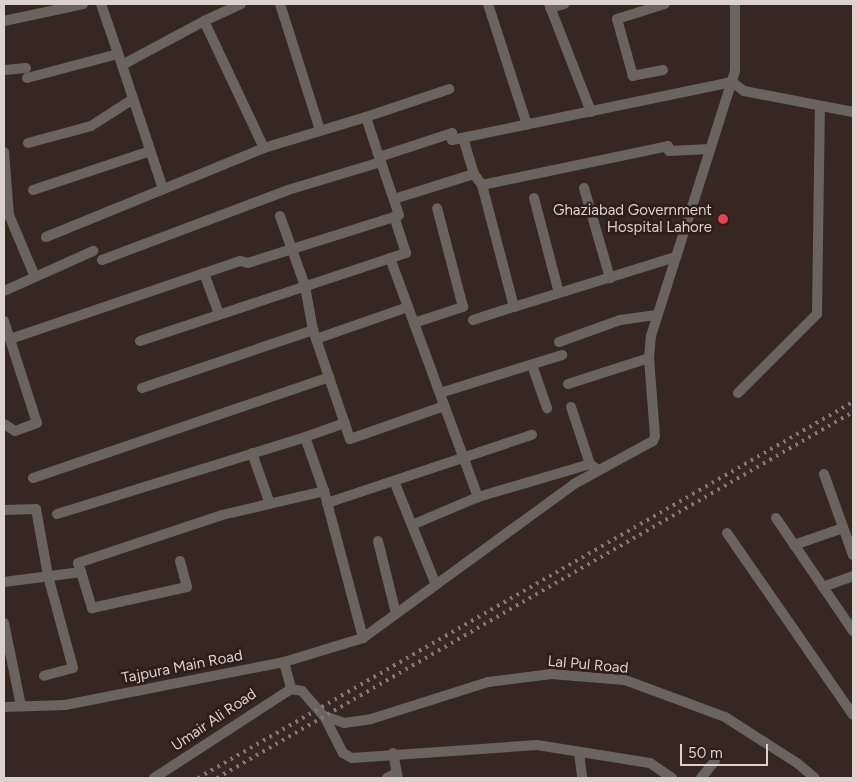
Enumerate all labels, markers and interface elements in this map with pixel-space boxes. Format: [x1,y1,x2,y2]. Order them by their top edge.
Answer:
place label: Ghaziabad Government Hospital Lahore [553,201,712,236]
marker: Ghaziabad Government Hospital Lahore [716,212,730,226]
street label: Tajpura Main Road [120,646,244,688]
street label: Lal Pul Road [547,653,629,677]
street label: Umair Ali Road [168,685,260,755]
scale bar [682,734,770,766]
text: 50 m [688,744,723,762]

